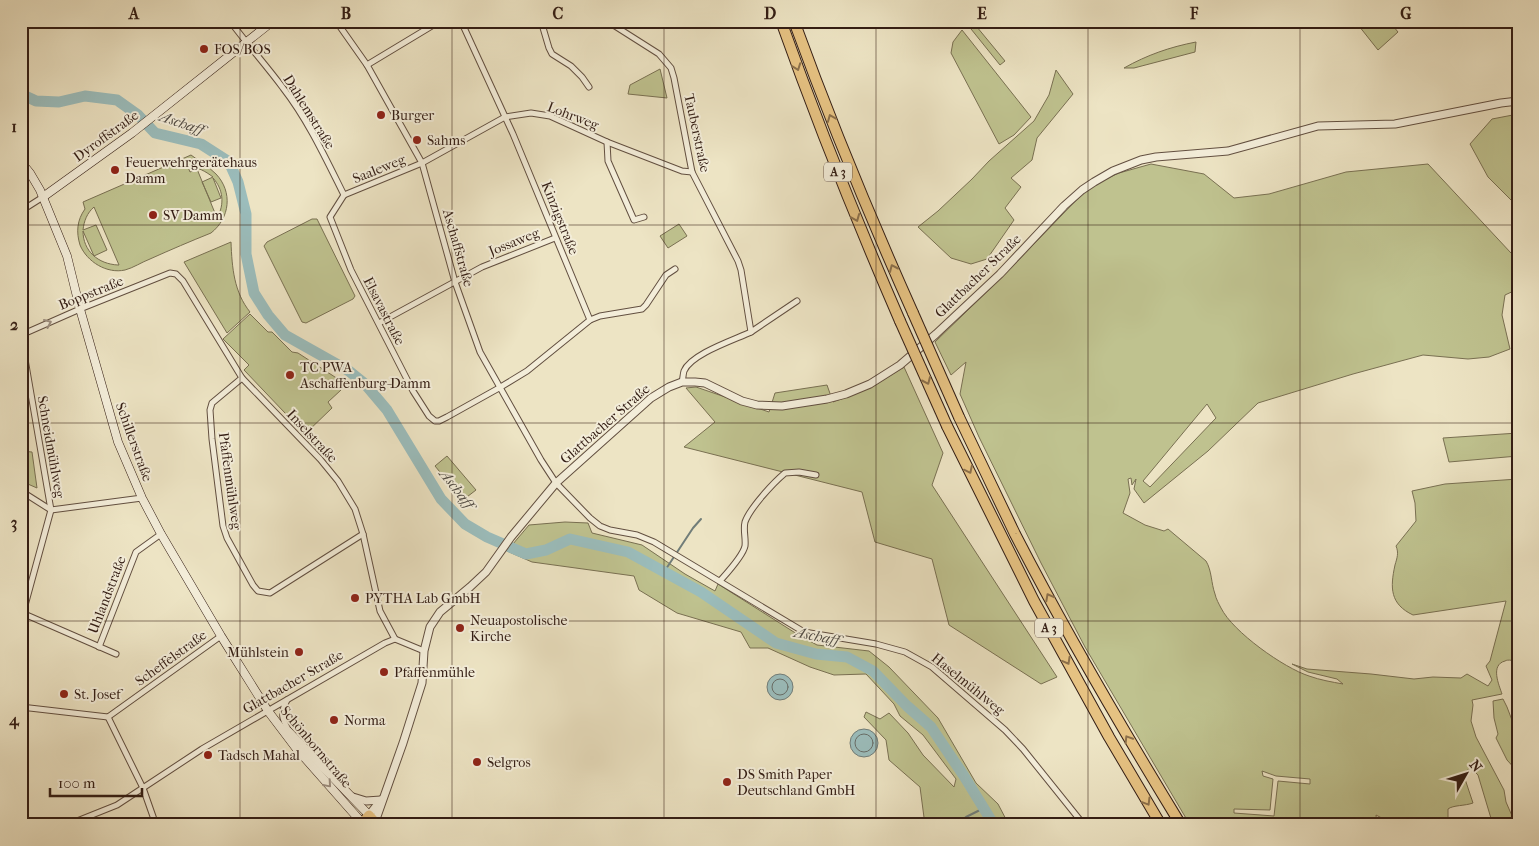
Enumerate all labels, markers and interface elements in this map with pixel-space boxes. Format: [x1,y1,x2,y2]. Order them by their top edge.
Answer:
text: A [128,4,140,23]
text: B [341,4,351,23]
text: C [553,4,564,23]
text: D [764,4,776,23]
text: E [977,4,987,23]
text: F [1189,4,1199,23]
text: G [1400,4,1412,23]
place label: FOS/BOS [214,41,271,58]
marker: FOS/BOS [198,43,210,55]
one-way arrow [791,62,801,71]
street label: Dahlemstraße [279,72,339,152]
street label: Tauberstraße [680,92,714,174]
street label: Lohrweg [545,98,602,134]
water label: Aschaff [156,106,211,140]
street label: Dyroffstraße [70,107,142,165]
place label: Burger [391,107,434,124]
marker: Burger [375,109,387,121]
one-way arrow [827,114,837,123]
text: 1 [11,117,17,136]
place label: Sahms [427,132,465,149]
marker: Sahms [411,134,423,146]
street label: Saaleweg [350,151,408,187]
place label: Feuerwehrgerätehaus Damm [125,154,257,187]
road number: A 3 [824,162,852,182]
marker: Feuerwehrgerätehaus Damm [109,164,121,176]
street label: Kinzigstraße [538,179,582,257]
street label: Aschaffstraße [439,206,477,289]
place label: SV Damm [163,207,223,224]
marker: SV Damm [147,209,159,221]
one-way arrow [851,214,861,222]
street label: Jossaweg [485,224,542,260]
street label: Glattbacher Straße [931,231,1025,321]
one-way arrow [889,264,900,273]
street label: Boppstraße [56,272,126,314]
street label: Elsavastraße [360,274,408,348]
text: 2 [10,315,18,334]
one-way arrow [43,319,52,330]
place label: TC PWA Aschaffenburg-Damm [299,359,431,392]
marker: TC PWA Aschaffenburg-Damm [284,369,296,381]
one-way arrow [921,376,932,385]
street label: Glattbacher Straße [557,380,653,468]
street label: Schneidmühlweg [34,395,68,500]
street label: Schillerstraße [112,400,156,484]
street label: Inselstraße [283,406,341,466]
street label: Pfaffenmühlweg [215,431,245,531]
water label: Aschaff [435,464,481,516]
one-way arrow [963,464,973,473]
text: 3 [11,513,17,533]
street label: Uhlandstraße [84,554,130,636]
place label: PYTHA Lab GmbH [365,590,481,607]
marker: PYTHA Lab GmbH [349,592,361,604]
one-way arrow [1045,593,1055,602]
place label: Neuapostolische Kirche [470,612,568,645]
road number: A 3 [1035,618,1063,638]
marker: Neuapostolische Kirche [454,622,466,634]
water label: Aschaff [791,622,846,650]
street label: Scheffelstraße [132,626,210,690]
place label: Mühlstein [227,644,289,661]
street label: Glattbacher Straße [240,646,346,718]
marker: Mühlstein [293,646,305,658]
street label: Haselmühlweg [928,649,1008,719]
one-way arrow [1061,656,1071,665]
place label: Pfaffenmühle [394,664,475,681]
marker: Pfaffenmühle [378,666,390,678]
place label: St. Josef [74,686,124,703]
marker: St. Josef [58,688,70,700]
street label: Schönbornstraße [277,703,355,792]
text: 4 [8,710,20,730]
place label: Norma [344,712,386,729]
marker: Norma [328,714,340,726]
one-way arrow [1125,735,1135,744]
place label: Tadsch Mahal [218,747,300,764]
north arrow [1442,748,1492,798]
marker: Tadsch Mahal [202,749,214,761]
place label: Selgros [487,754,531,771]
marker: Selgros [471,756,483,768]
text: N [1466,757,1486,776]
scale bar [50,766,142,798]
place label: DS Smith Paper Deutschland GmbH [737,766,855,799]
text: 100 m [58,774,96,792]
marker: DS Smith Paper Deutschland GmbH [721,776,733,788]
one-way arrow [322,779,331,788]
one-way arrow [1141,797,1151,806]

